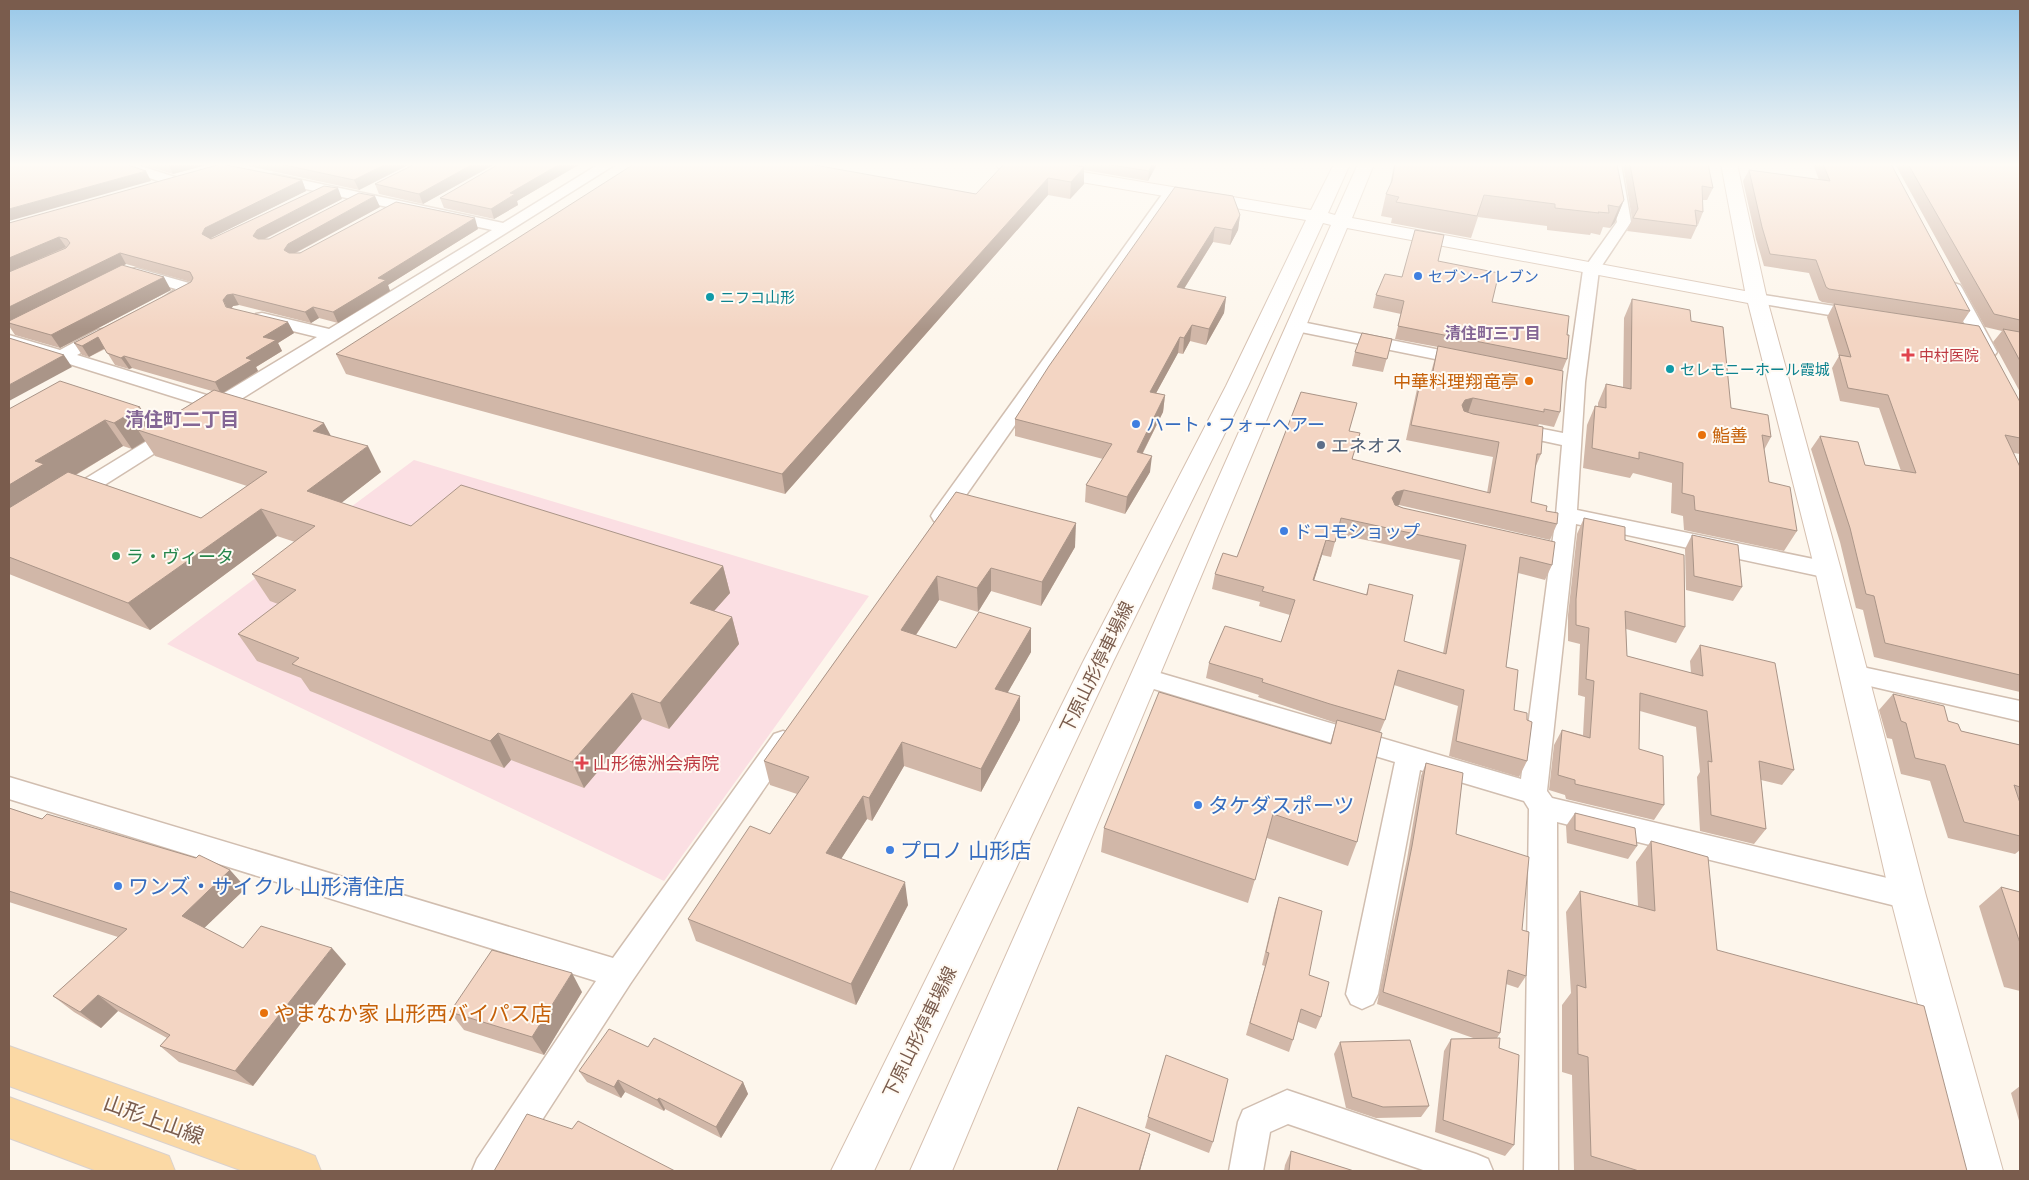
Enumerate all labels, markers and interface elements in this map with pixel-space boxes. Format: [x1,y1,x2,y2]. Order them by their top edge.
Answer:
place label: セブン-イレブン [1428,267,1539,285]
marker: セブン-イレブン [1412,270,1424,282]
place label: ニフコ山形 [720,288,795,306]
marker: ニフコ山形 [704,291,716,303]
district label: 清住町三丁目 [1445,323,1541,343]
place label: 中村医院 [1919,346,1979,364]
marker: 中村医院 [1901,348,1915,362]
place label: セレモニーホール霞城 [1680,360,1830,378]
marker: セレモニーホール霞城 [1664,363,1676,375]
place label: 中華料理翔竜亭 [1393,370,1519,392]
marker: 中華料理翔竜亭 [1523,375,1535,387]
district label: 清住町二丁目 [125,407,239,430]
place label: ハート・フォーヘアー [1146,413,1325,435]
marker: ハート・フォーヘアー [1130,418,1142,430]
place label: 鮨善 [1712,424,1748,446]
marker: 鮨善 [1696,429,1708,441]
place label: エネオス [1331,434,1403,456]
marker: エネオス [1315,439,1327,451]
place label: ドコモショップ [1294,520,1420,542]
marker: ドコモショップ [1278,525,1290,537]
place label: ラ・ヴィータ [126,545,234,567]
marker: ラ・ヴィータ [110,550,122,562]
street label: 下原山形停車場線 [1055,597,1137,737]
place label: 山形徳洲会病院 [593,752,719,774]
marker: 山形徳洲会病院 [575,756,589,770]
place label: タケダスポーツ [1208,792,1355,818]
marker: タケダスポーツ [1192,799,1204,811]
place label: プロノ 山形店 [900,837,1031,863]
marker: プロノ 山形店 [884,844,896,856]
place label: ワンズ・サイクル 山形清住店 [128,873,405,899]
marker: ワンズ・サイクル 山形清住店 [112,880,124,892]
street label: 下原山形停車場線 [878,962,960,1102]
place label: やまなか家 山形西バイパス店 [274,1000,552,1026]
marker: やまなか家 山形西バイパス店 [258,1007,270,1019]
street label: 山形上山線 [100,1089,208,1149]

